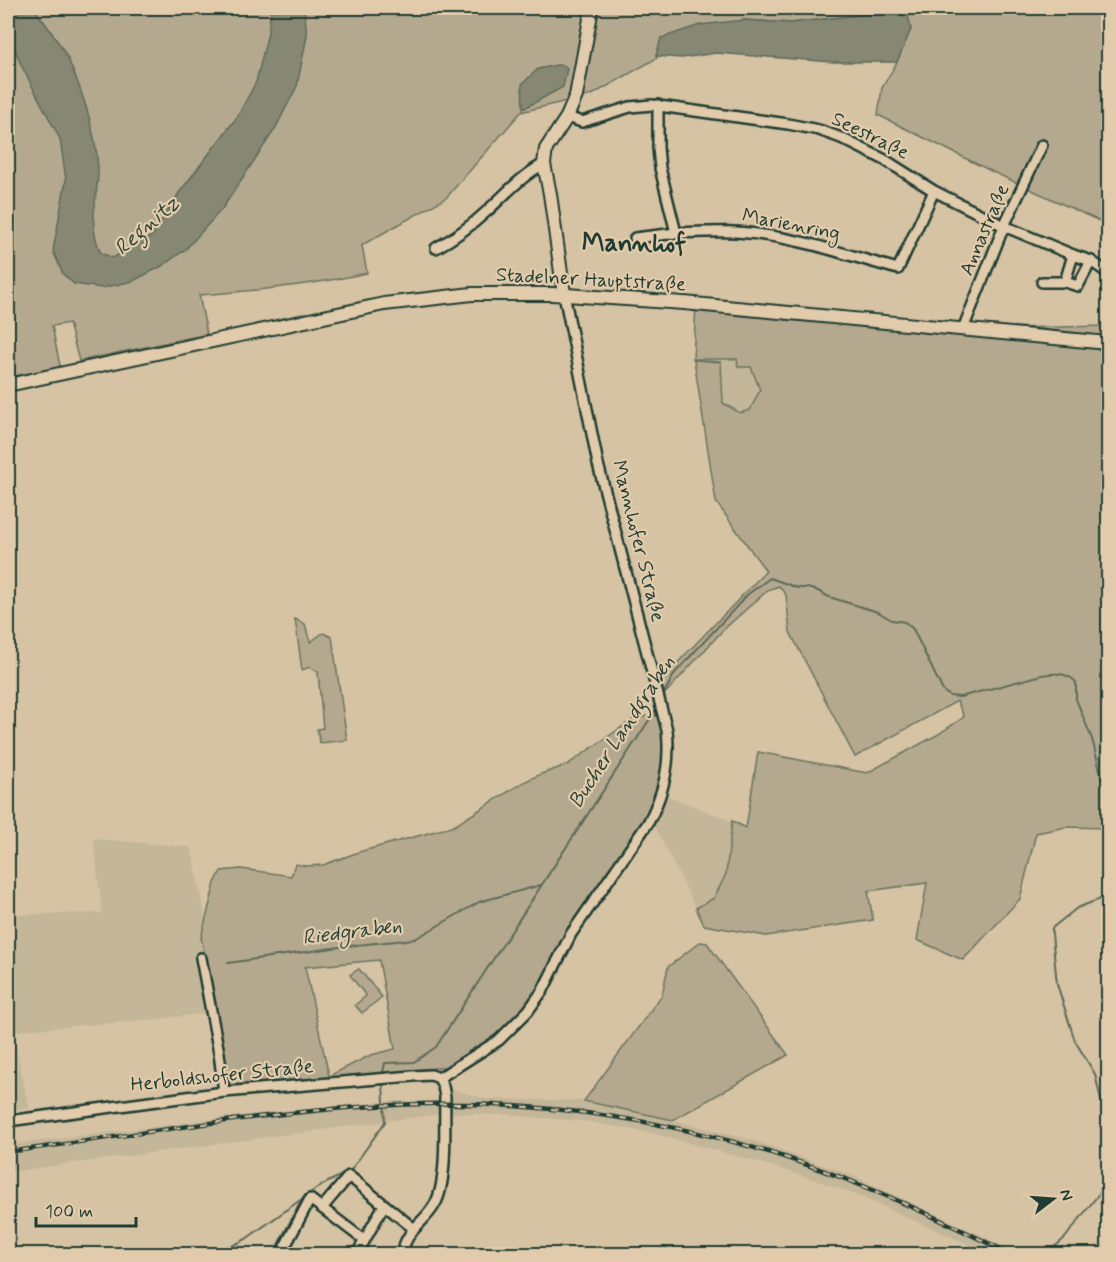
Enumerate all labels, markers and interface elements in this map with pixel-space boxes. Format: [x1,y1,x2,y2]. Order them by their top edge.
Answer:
street label: Seestraße [827,106,913,166]
street label: Annastraße [954,180,1016,280]
water label: Regnitz [109,190,187,263]
street label: Marienring [740,202,842,249]
district label: Mannhof [582,227,686,261]
street label: Stadelner Hauptstraße [495,262,687,298]
street label: Mannhofer Straße [605,457,671,625]
water label: Bucher Landgraben [562,650,684,815]
water label: Riedgraben [301,912,403,954]
street label: Herboldshofer Straße [129,1053,315,1099]
north arrow [1023,1169,1083,1229]
text: N [1054,1187,1078,1203]
scale bar [36,1190,136,1228]
text: 100 m [45,1200,93,1224]

